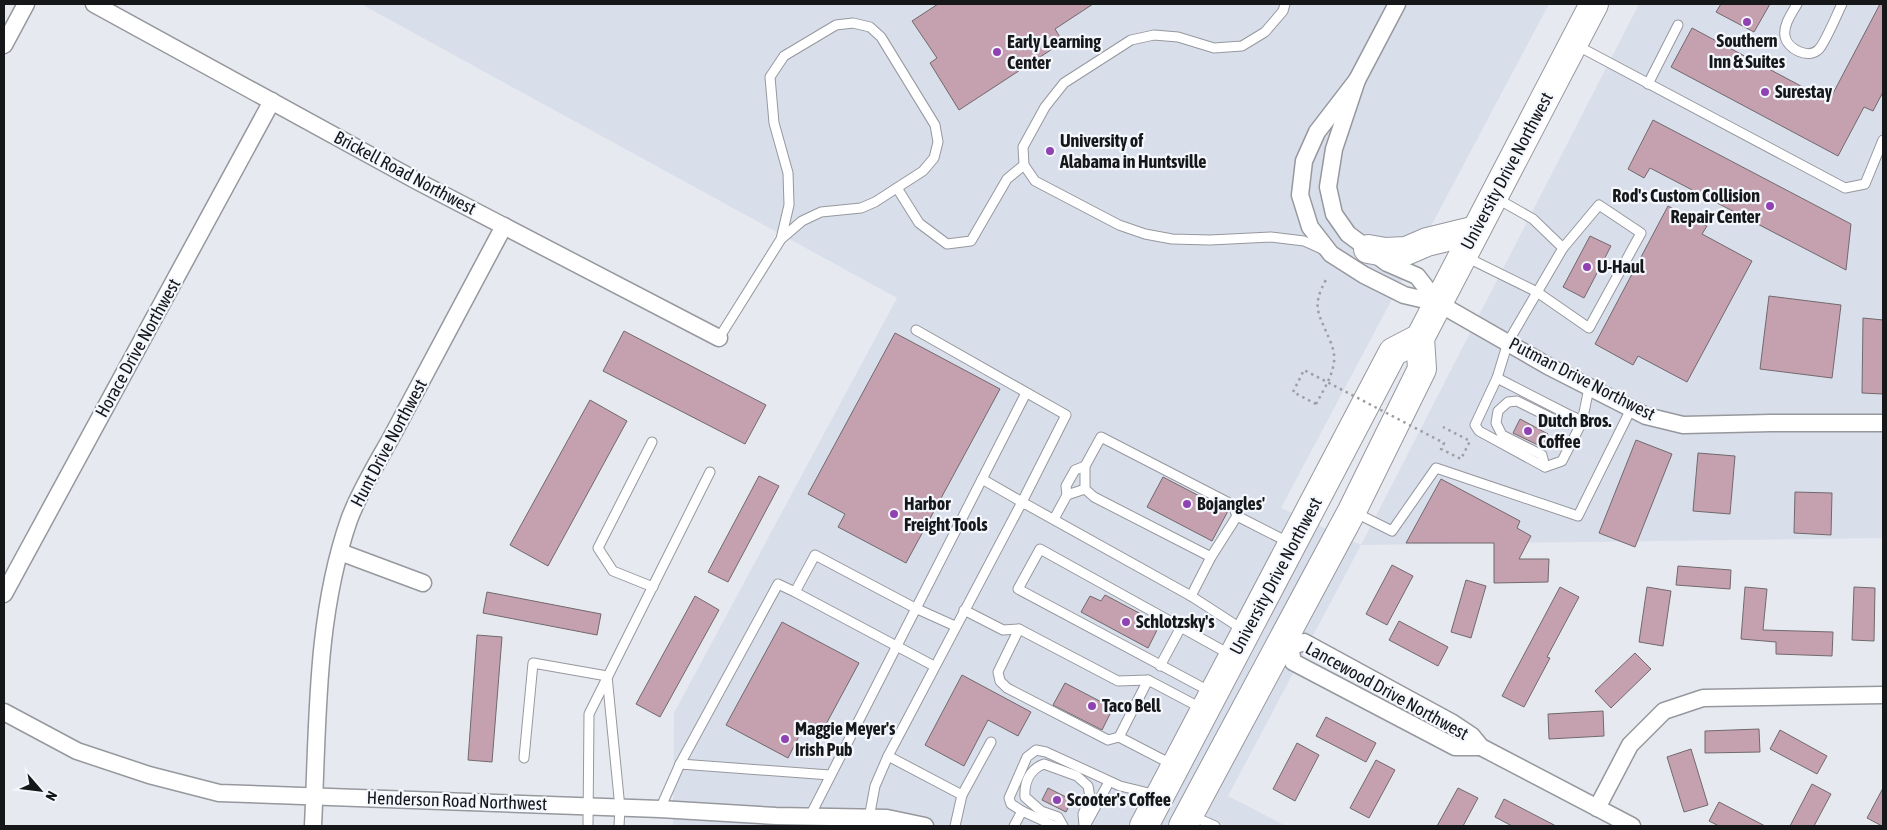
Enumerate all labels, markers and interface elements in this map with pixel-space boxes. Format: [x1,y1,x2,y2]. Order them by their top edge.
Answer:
marker: Southern Inn & Suites [1741,16,1753,28]
place label: Southern Inn & Suites [1709,30,1786,72]
place label: Early Learning Center [1007,31,1101,73]
marker: Early Learning Center [991,46,1003,58]
place label: Surestay [1775,81,1833,102]
marker: Surestay [1759,86,1771,98]
street label: University Drive Northwest [1456,88,1557,253]
street label: Brickell Road Northwest [331,126,480,219]
place label: University of Alabama in Huntsville [1059,130,1207,172]
marker: University of Alabama in Huntsville [1044,145,1056,157]
place label: Rod's Custom Collision Repair Center [1612,185,1761,227]
marker: Rod's Custom Collision Repair Center [1764,200,1776,212]
place label: U-Haul [1597,256,1645,277]
marker: U-Haul [1581,261,1593,273]
street label: Horace Drive Northwest [91,275,184,421]
street label: Putman Drive Northwest [1506,333,1659,424]
street label: Hunt Drive Northwest [346,375,431,510]
place label: Dutch Bros. Coffee [1538,410,1612,452]
marker: Dutch Bros. Coffee [1522,425,1534,437]
place label: Harbor Freight Tools [904,493,988,535]
place label: Bojangles' [1197,493,1265,514]
street label: University Drive Northwest [1225,493,1326,658]
marker: Bojangles' [1181,498,1193,510]
marker: Harbor Freight Tools [888,508,900,520]
place label: Schlotzsky's [1136,611,1215,632]
marker: Schlotzsky's [1120,616,1132,628]
street label: Lancewood Drive Northwest [1302,637,1472,744]
place label: Taco Bell [1102,695,1161,716]
marker: Taco Bell [1086,700,1098,712]
place label: Maggie Meyer's Irish Pub [795,718,896,760]
marker: Maggie Meyer's Irish Pub [779,733,791,745]
north arrow [15,765,65,815]
street label: Henderson Road Northwest [366,787,548,814]
text: N [42,789,60,804]
place label: Scooter's Coffee [1067,789,1171,810]
marker: Scooter's Coffee [1051,794,1063,806]

